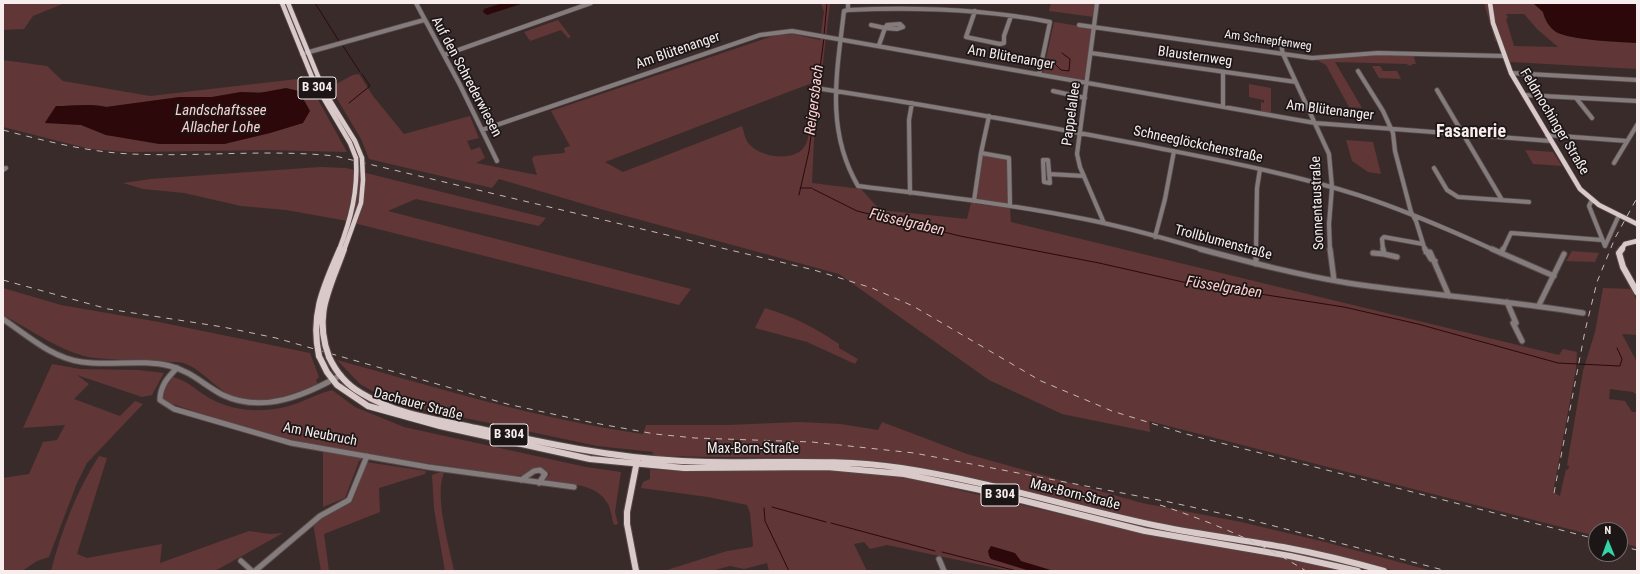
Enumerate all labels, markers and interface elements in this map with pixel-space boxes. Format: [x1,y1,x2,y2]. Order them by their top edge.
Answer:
street label: Auf den Schrederwiesen [427,14,505,140]
street label: Am Schnepfenweg [1223,28,1313,54]
street label: Am Blütenanger [634,29,722,73]
street label: Am Blütenanger [966,42,1056,74]
street label: Blausternweg [1157,43,1233,71]
water label: Reigersbach [802,64,828,136]
street label: Feldmochinger Straße [1516,66,1592,178]
road number: B 304 [298,77,336,99]
street label: Pappelallee [1059,81,1085,147]
street label: Am Blütenanger [1285,97,1375,125]
water label: Landschaftssee Allacher Lohe [175,102,267,137]
district label: Fasanerie [1436,121,1506,143]
street label: Schneeglöckchenstraße [1132,123,1264,167]
street label: Sonnentaustraße [1308,156,1328,250]
water label: Füsselgraben [868,206,946,240]
street label: Trollblumenstraße [1172,222,1274,264]
water label: Füsselgraben [1185,273,1263,303]
street label: Dachauer Straße [372,385,464,425]
street label: Am Neubruch [282,420,358,450]
road number: B 304 [490,424,528,446]
street label: Max-Born-Straße [707,441,799,457]
street label: Max-Born-Straße [1028,476,1122,514]
road number: B 304 [981,484,1019,506]
north arrow [1588,522,1628,562]
text: N [1604,524,1611,537]

